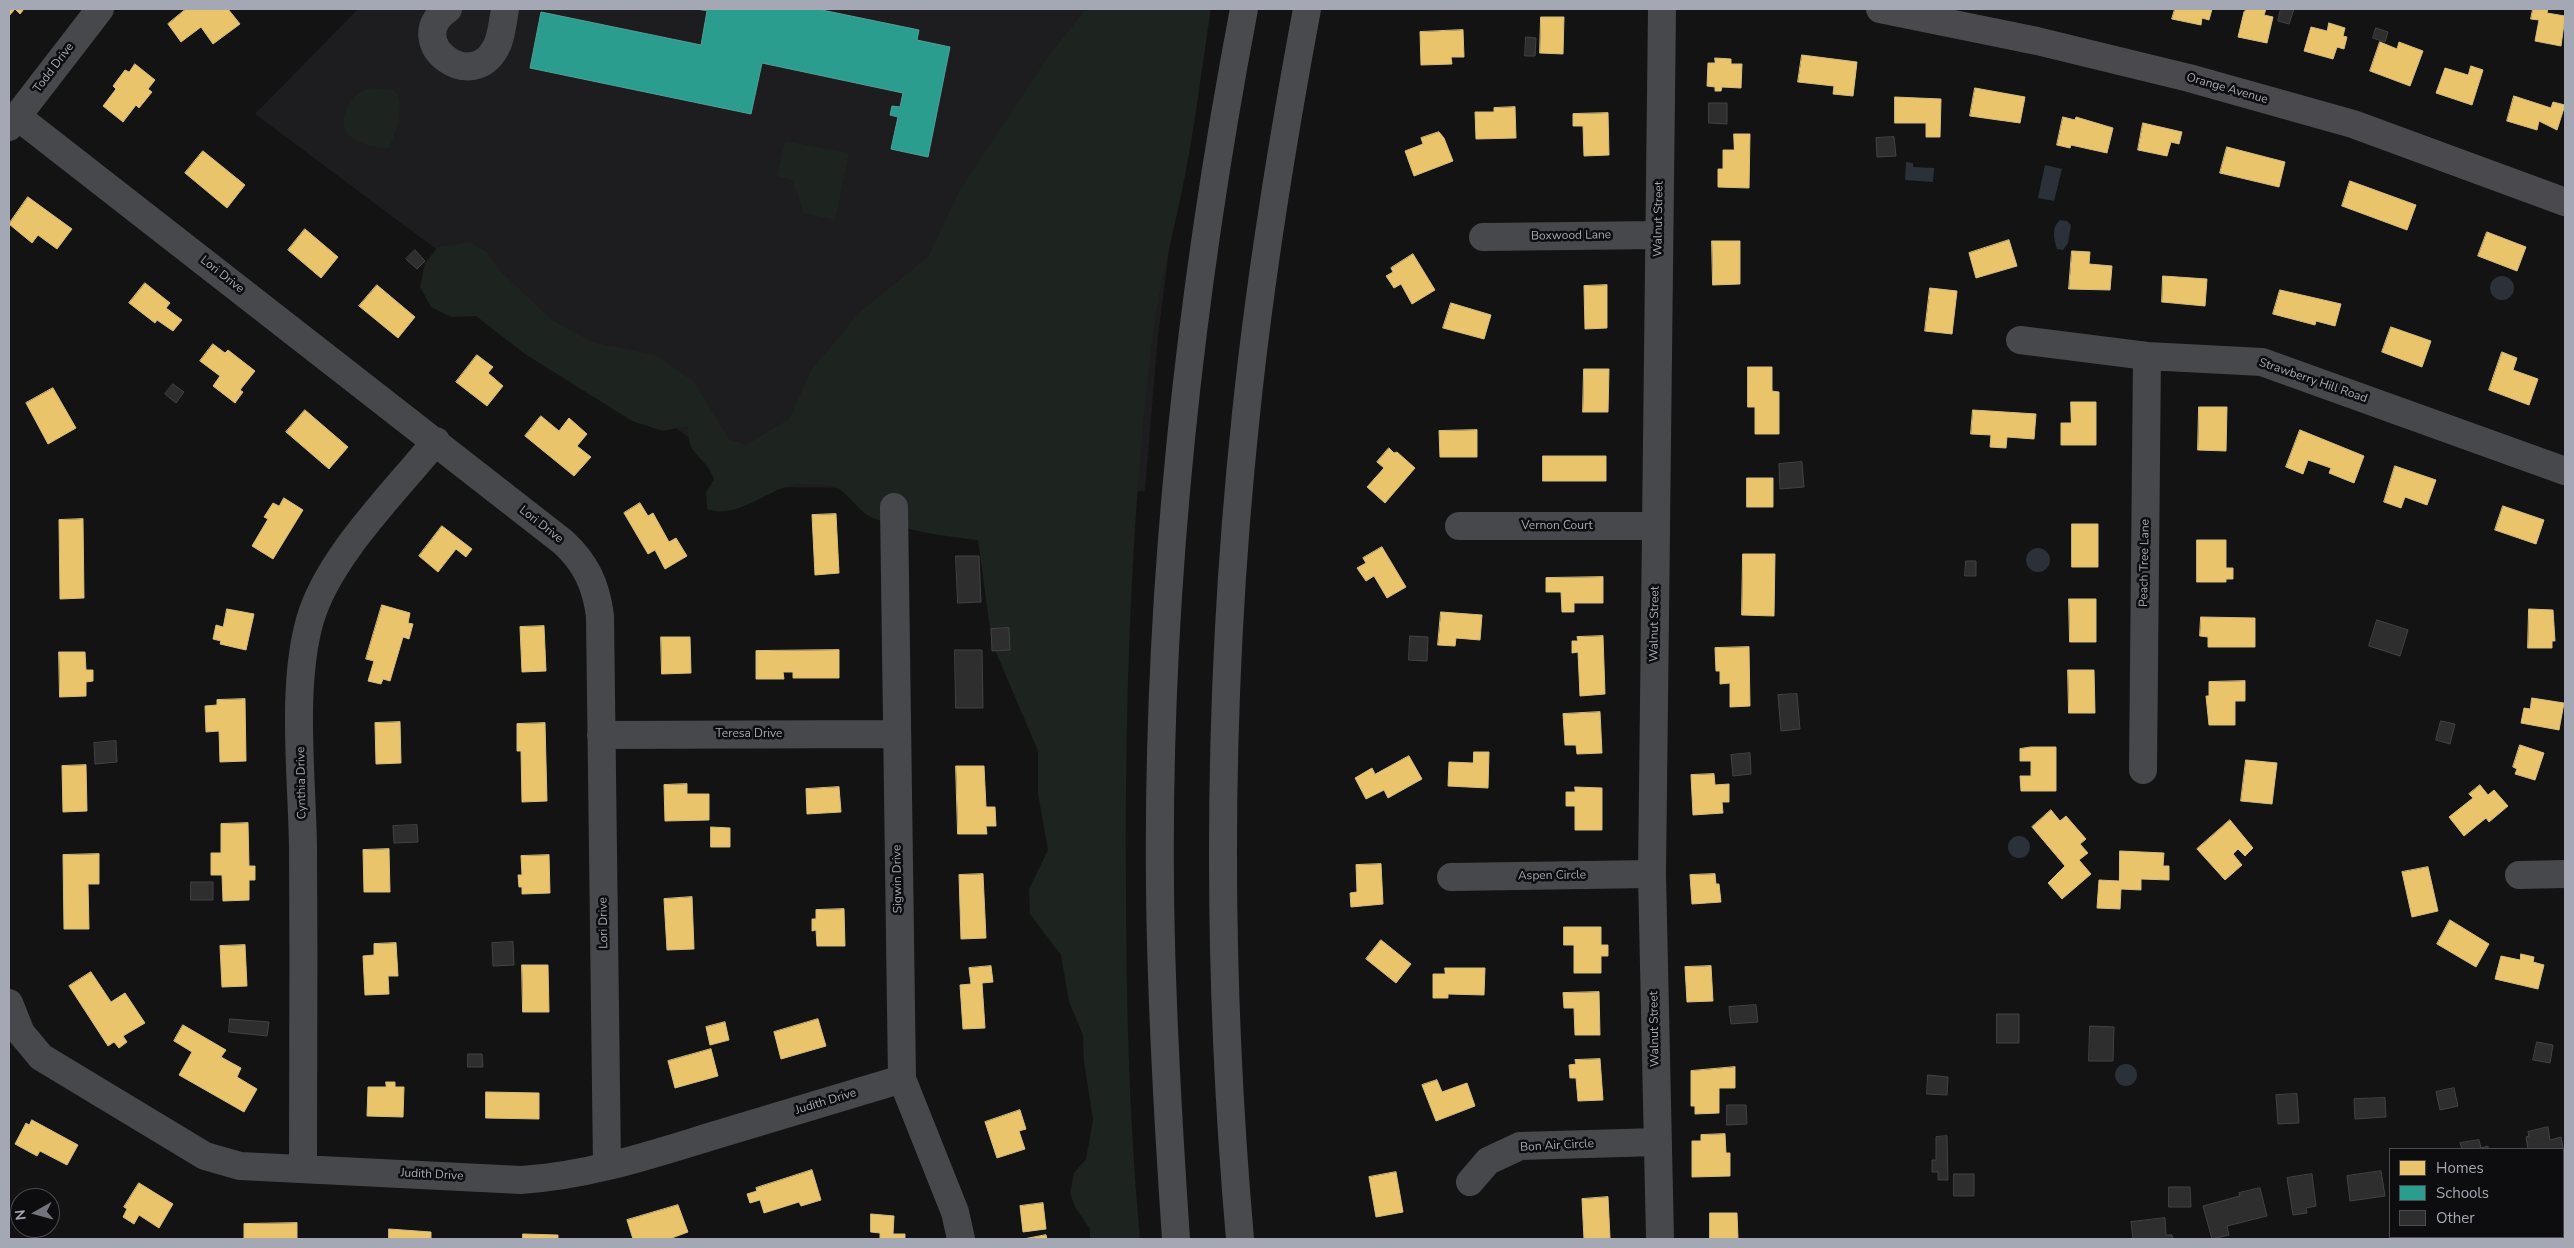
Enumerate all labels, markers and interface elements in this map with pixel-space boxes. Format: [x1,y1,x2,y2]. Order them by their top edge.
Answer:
street label: Todd Drive [31,40,77,96]
street label: Orange Avenue [2185,71,2269,107]
street label: Walnut Street [1651,181,1667,257]
street label: Boxwood Lane [1531,228,1611,244]
street label: Lori Drive [197,253,247,297]
street label: Strawberry Hill Road [2257,356,2369,406]
street label: Lori Drive [516,503,566,547]
street label: Vernon Court [1521,519,1593,533]
street label: Peach Tree Lane [2137,519,2153,607]
street label: Walnut Street [1647,586,1663,662]
street label: Teresa Drive [716,727,782,741]
street label: Cynthia Drive [294,747,310,819]
street label: Sigwin Drive [890,845,906,913]
street label: Aspen Circle [1518,868,1586,884]
street label: Lori Drive [596,897,612,949]
street label: Walnut Street [1647,991,1663,1067]
street label: Judith Drive [794,1086,858,1118]
street label: Bon Air Circle [1520,1137,1594,1155]
legend [2389,1148,2564,1238]
text: Homes [2436,1158,2484,1178]
street label: Judith Drive [400,1166,464,1184]
text: Schools [2436,1183,2489,1203]
north arrow [10,1188,60,1238]
text: N [11,1208,31,1221]
text: Other [2436,1208,2475,1228]

